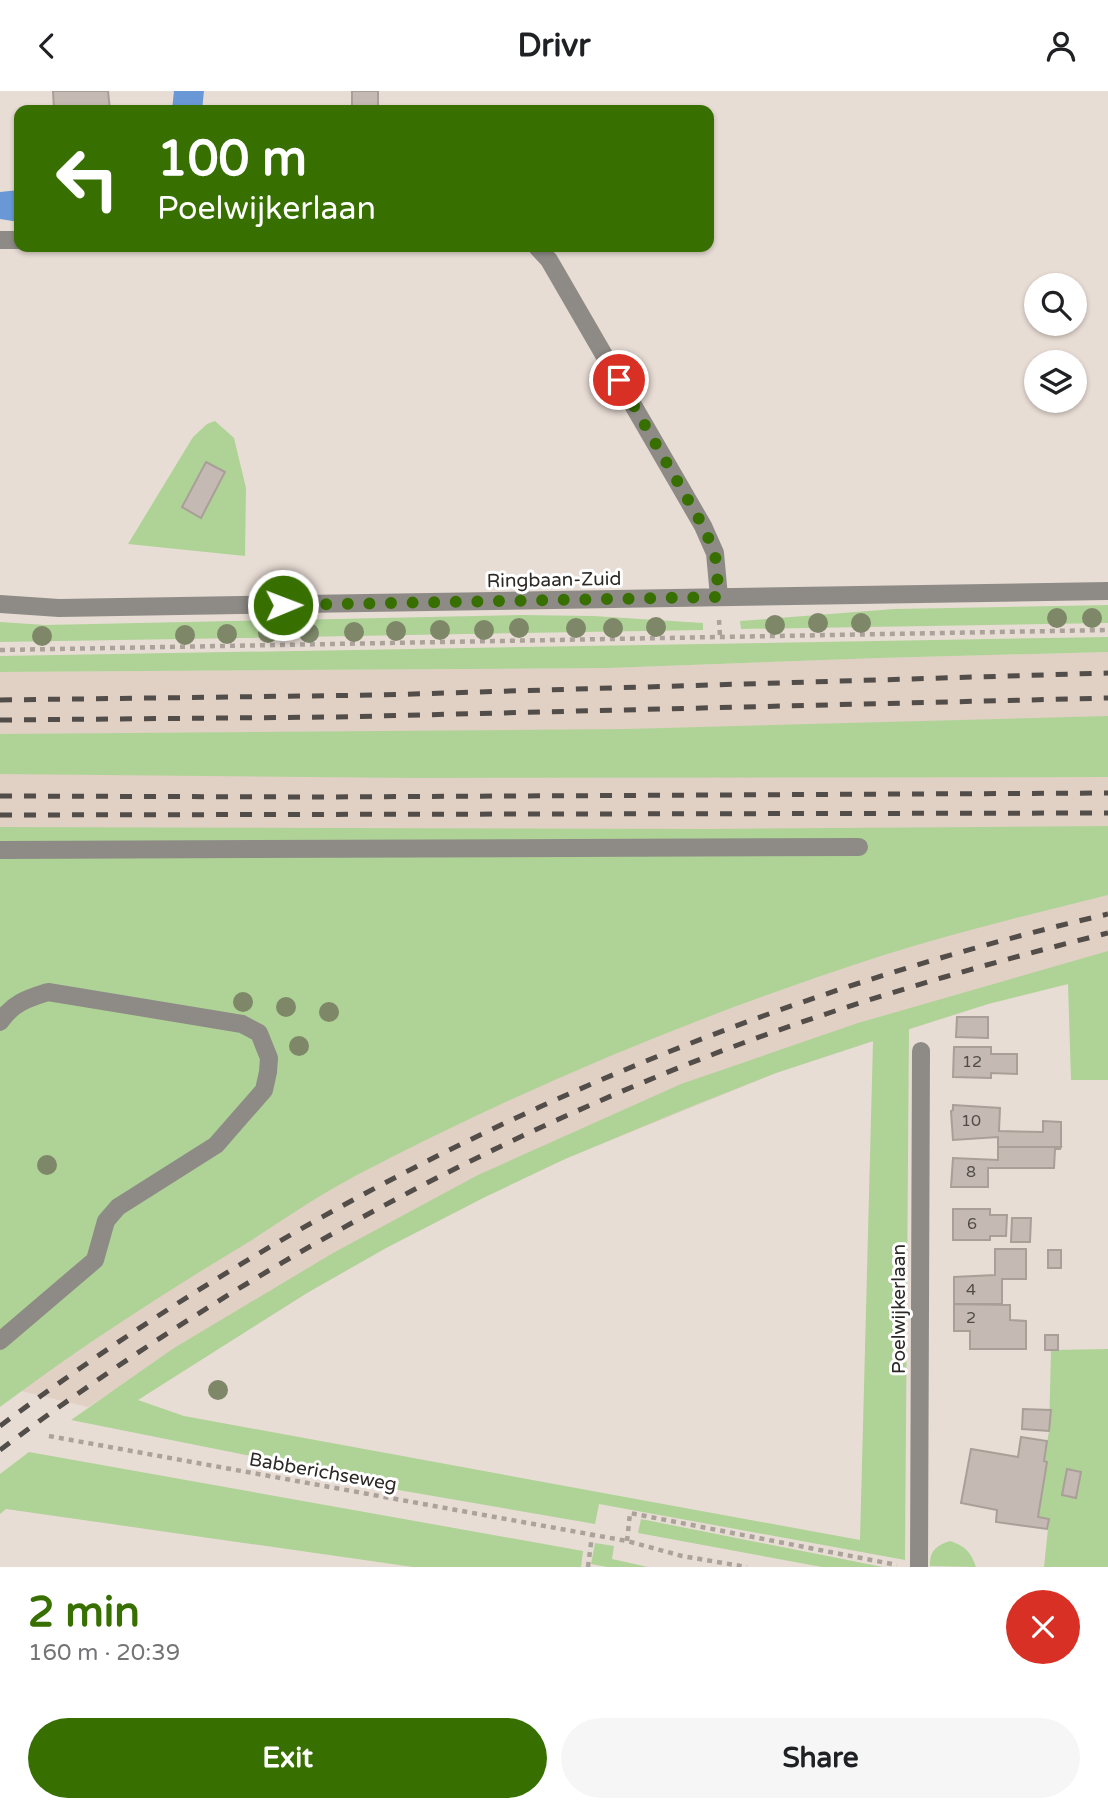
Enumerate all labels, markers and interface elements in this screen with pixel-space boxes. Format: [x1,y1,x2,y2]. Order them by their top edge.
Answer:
icon: back [28,27,66,65]
text: Drivr [517,27,591,65]
icon: person [1042,27,1080,65]
text: 100 m [157,130,307,189]
icon: left [42,133,133,224]
text: Poelwijkerlaan [157,190,376,228]
map controls [1024,273,1087,413]
button: search [1024,273,1087,336]
pin [589,350,649,410]
button: layers [1024,350,1087,413]
icon: arrive [600,361,638,399]
position arrow [246,568,320,642]
street label: Ringbaan-Zuid [486,568,622,592]
house number: 12 [962,1052,982,1072]
house number: 10 [961,1111,981,1131]
house number: 8 [966,1162,976,1182]
house number: 6 [967,1214,977,1234]
street label: Poelwijkerlaan [888,1244,910,1374]
house number: 4 [966,1280,976,1300]
house number: 2 [966,1308,976,1328]
street label: Babberichseweg [247,1448,399,1496]
text: 2 min [28,1587,140,1638]
button: close [1006,1590,1080,1664]
text: 160 m · 20:39 [28,1639,180,1667]
button: Exit [28,1718,547,1798]
button: Share [561,1718,1080,1798]

